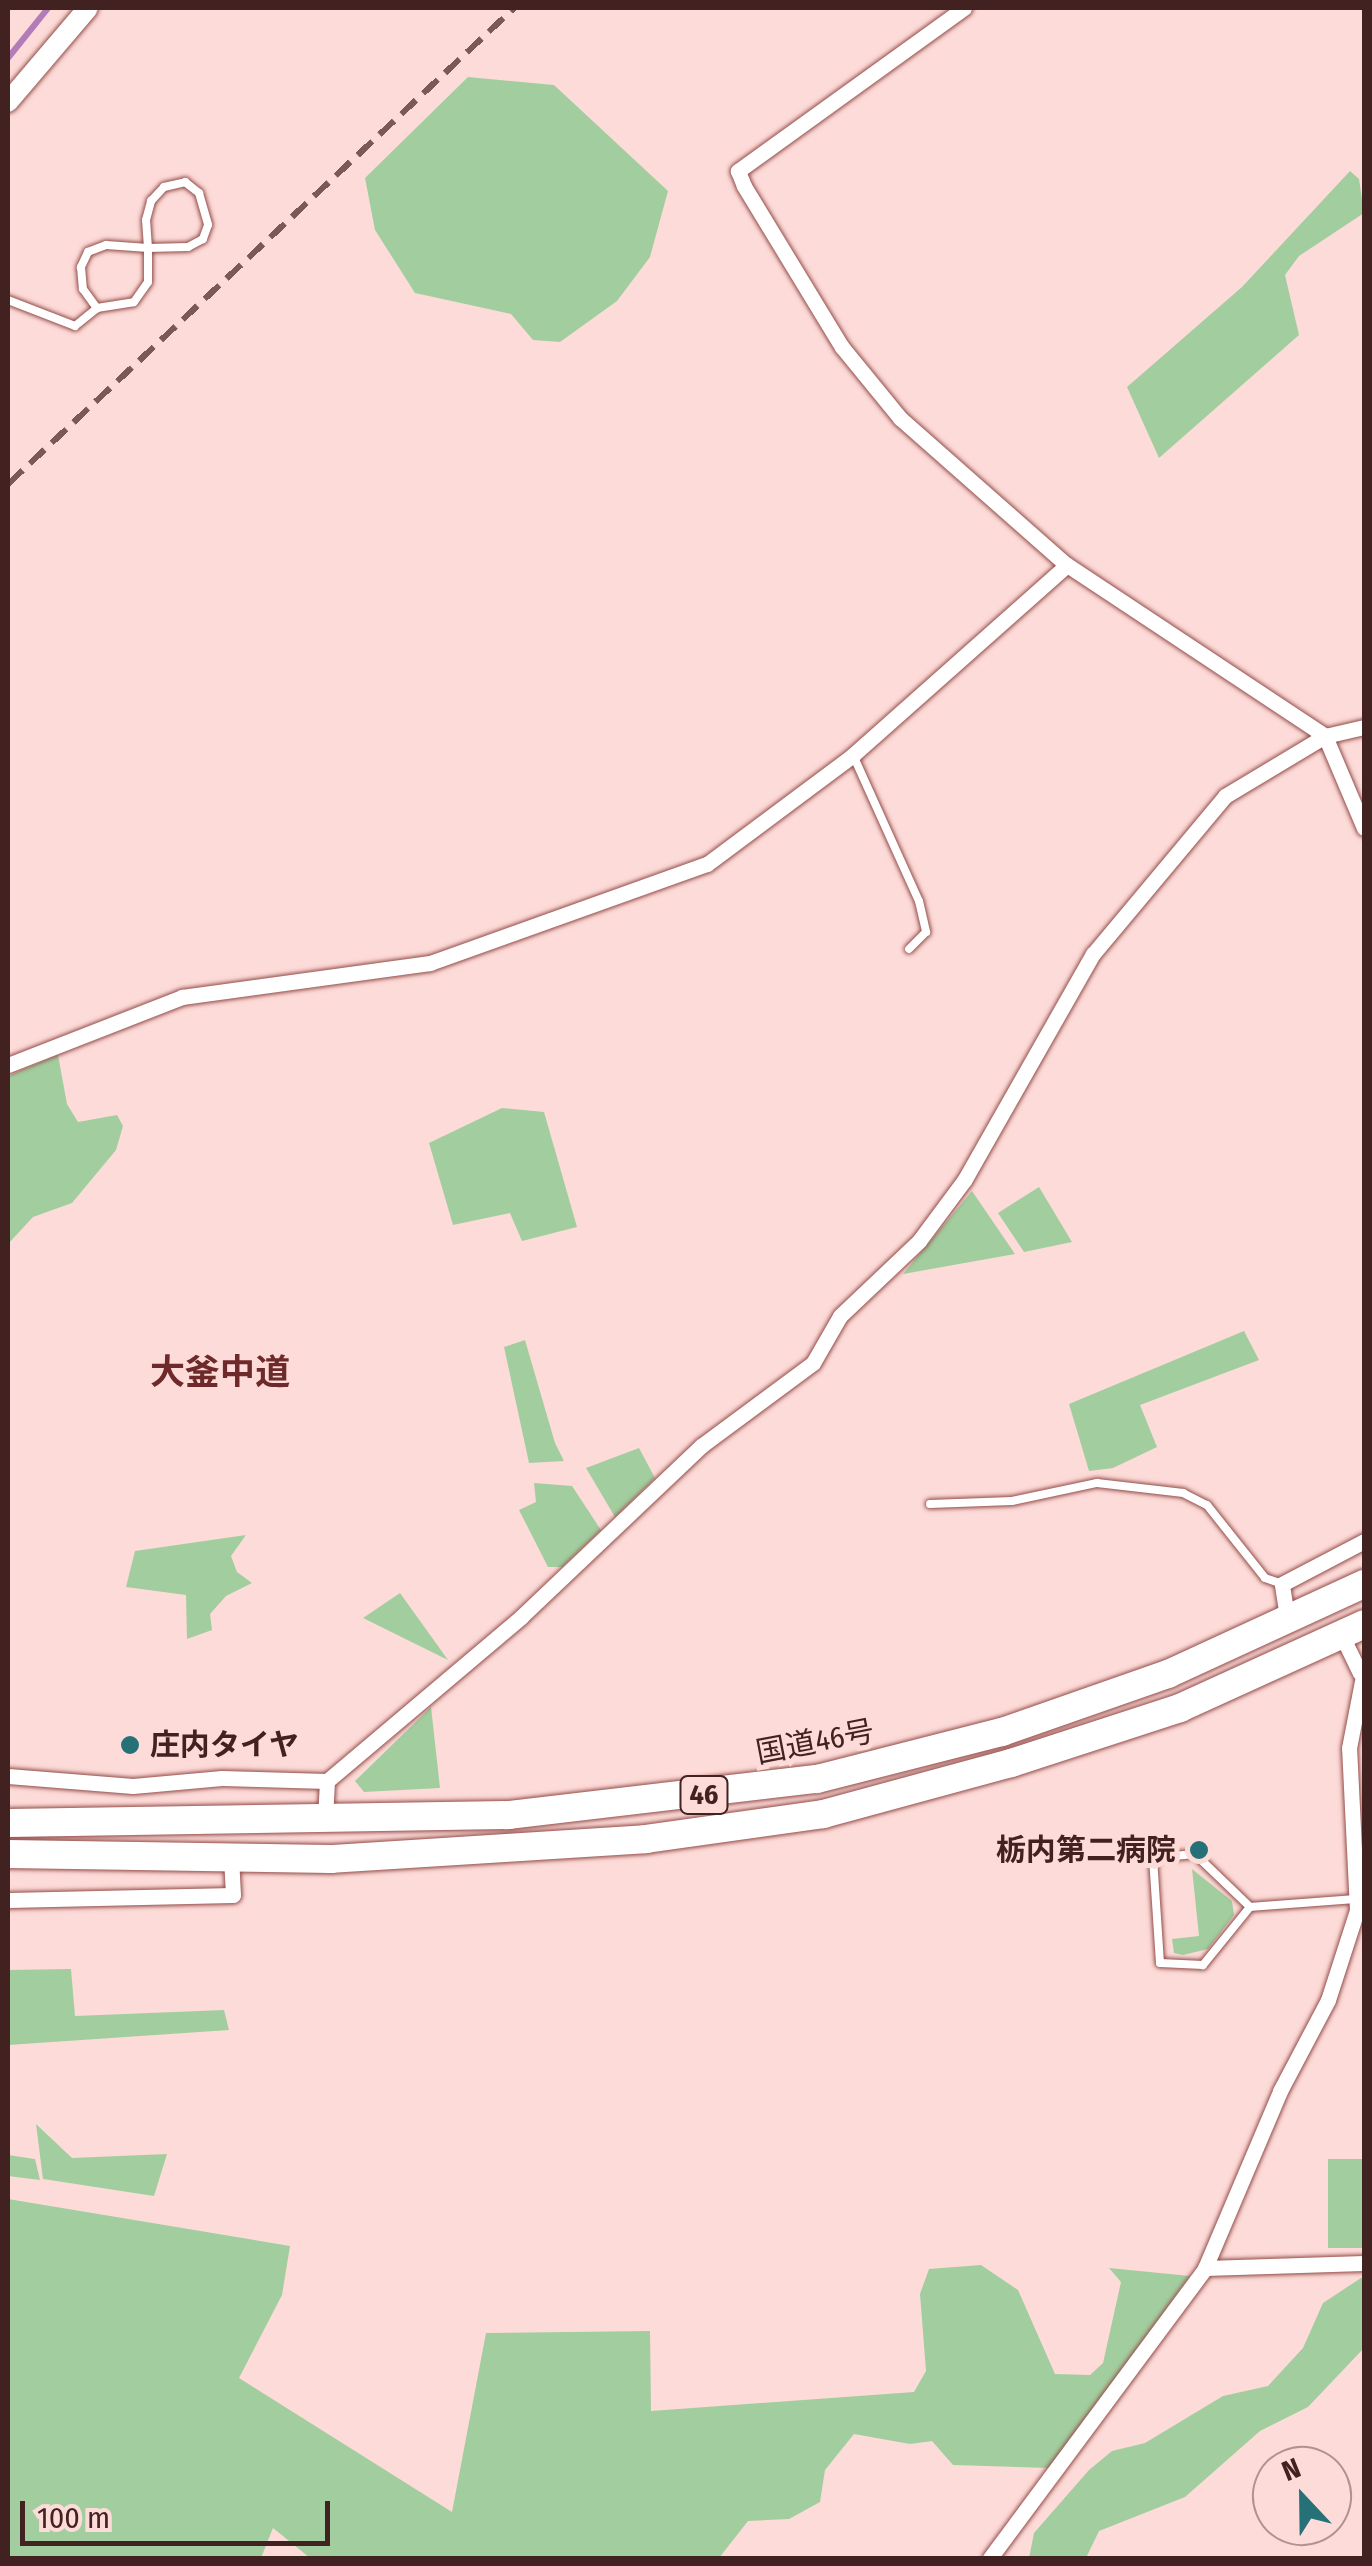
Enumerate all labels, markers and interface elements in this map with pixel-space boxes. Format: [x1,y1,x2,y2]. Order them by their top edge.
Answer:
district label: 大釜中道 [150,1351,290,1393]
street label: 国道46号 [753,1713,877,1771]
place label: 庄内タイヤ [150,1727,300,1763]
marker: 庄内タイヤ [119,1734,141,1756]
road number: 46 [679,1772,729,1818]
place label: 栃内第二病院 [996,1832,1176,1868]
marker: 栃内第二病院 [1186,1837,1212,1863]
north arrow [1252,2446,1352,2546]
text: N [1277,2451,1305,2488]
scale bar [25,2481,335,2543]
text: 100 m [37,2500,110,2536]

